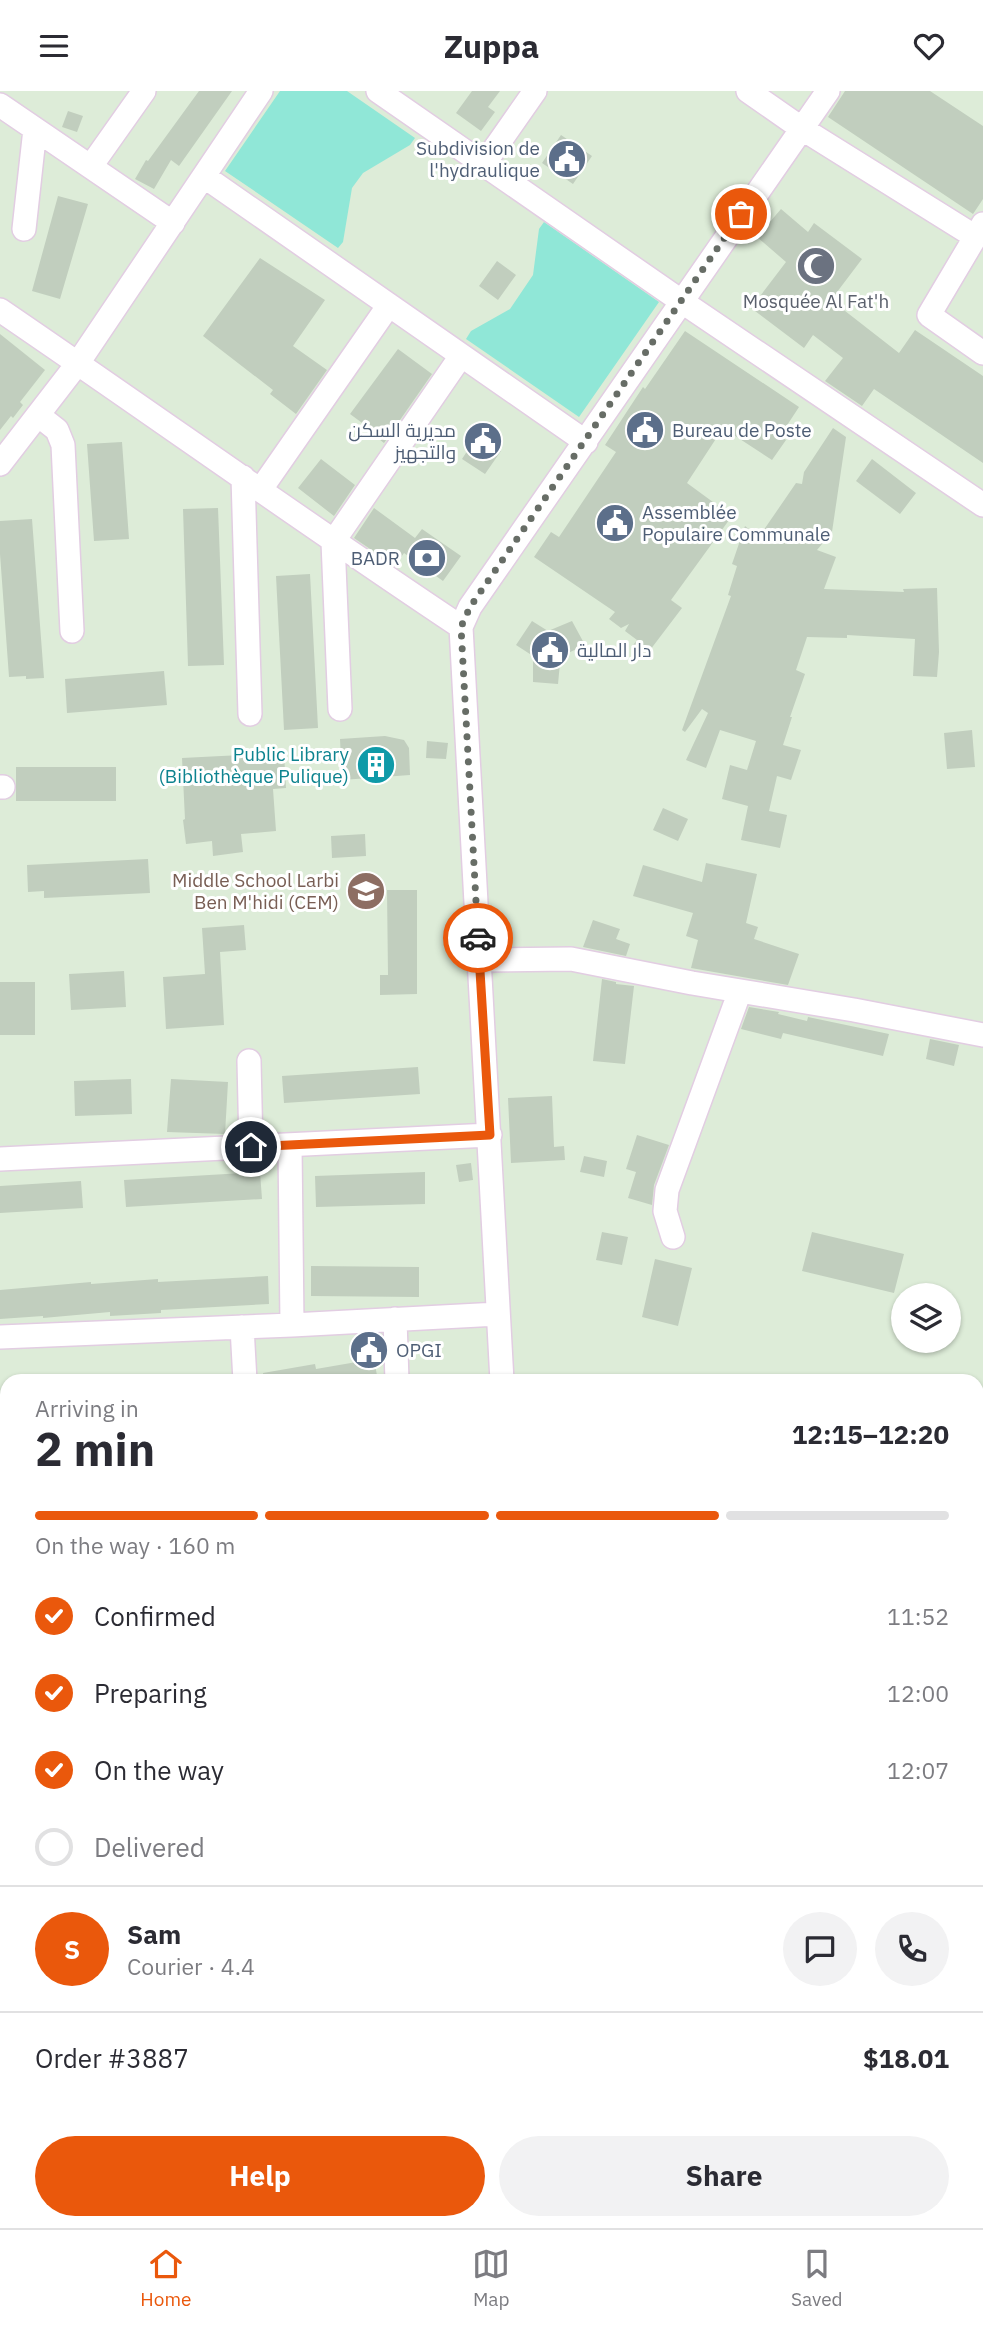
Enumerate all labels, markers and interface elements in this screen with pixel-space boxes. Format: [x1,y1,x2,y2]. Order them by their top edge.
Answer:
text: Zuppa [444,25,539,67]
icon: menu [35,27,73,65]
icon: heart [910,27,948,65]
place label: Subdivision de l'hydraulique [416,136,540,182]
public building icon: Subdivision de l'hydraulique [546,138,588,180]
pin [711,184,771,244]
icon: bag [722,195,760,233]
mosque icon: Mosquée Al Fat'h [795,245,837,287]
place label: Mosquée Al Fat'h [743,289,889,313]
public building icon: Bureau de Poste [624,409,666,451]
place label: مديرية السكن والتجهيز [348,418,456,464]
place label: Bureau de Poste [672,418,812,442]
public building icon: مديرية السكن والتجهيز [462,420,504,462]
place label: Assemblée Populaire Communale [642,500,830,546]
public building icon: Assemblée Populaire Communale [594,502,636,544]
bank icon: BADR [406,537,448,579]
place label: BADR [351,546,400,570]
public building icon: دار المالية [529,629,571,671]
place label: دار المالية [577,638,651,662]
place label: Public Library (Bibliothèque Pulique) [158,742,350,788]
building icon: Public Library (Bibliothèque Pulique) [355,744,397,786]
place label: Middle School Larbi Ben M'hidi (CEM) [172,868,339,914]
school or university icon: Middle School Larbi Ben M'hidi (CEM) [345,870,387,912]
courier [443,903,513,973]
icon: car [459,919,497,957]
pin [221,1117,281,1177]
icon: home [232,1128,270,1166]
map controls [891,1283,961,1353]
button: layers [891,1283,961,1353]
public building icon: OPGI [348,1329,390,1371]
place label: OPGI [396,1338,442,1362]
text: Arriving in [35,1393,139,1423]
text: 12:15–12:20 [792,1417,949,1451]
text: 2 min [35,1419,155,1479]
text: On the way · 160 m [35,1530,235,1560]
icon: check [35,1597,73,1635]
text: Confirmed [94,1599,216,1633]
text: 11:52 [887,1601,949,1631]
icon: check [35,1674,73,1712]
text: Preparing [94,1676,207,1710]
text: 12:00 [887,1678,949,1708]
icon: check [35,1751,73,1789]
text: On the way [94,1753,224,1787]
text: 12:07 [887,1755,949,1785]
text: Delivered [94,1830,205,1864]
button: chat [783,1912,857,1986]
button: phone [875,1912,949,1986]
text: Sam [127,1917,181,1951]
text: S [64,1932,80,1966]
text: Courier · 4.4 [127,1951,255,1981]
text: Order #3887 [35,2041,189,2075]
text: $18.01 [863,2041,949,2075]
button: Help [35,2136,485,2216]
button: Share [499,2136,949,2216]
tab: Home [140,2245,191,2311]
tab: Map [472,2245,510,2311]
tab: Saved [791,2245,843,2311]

